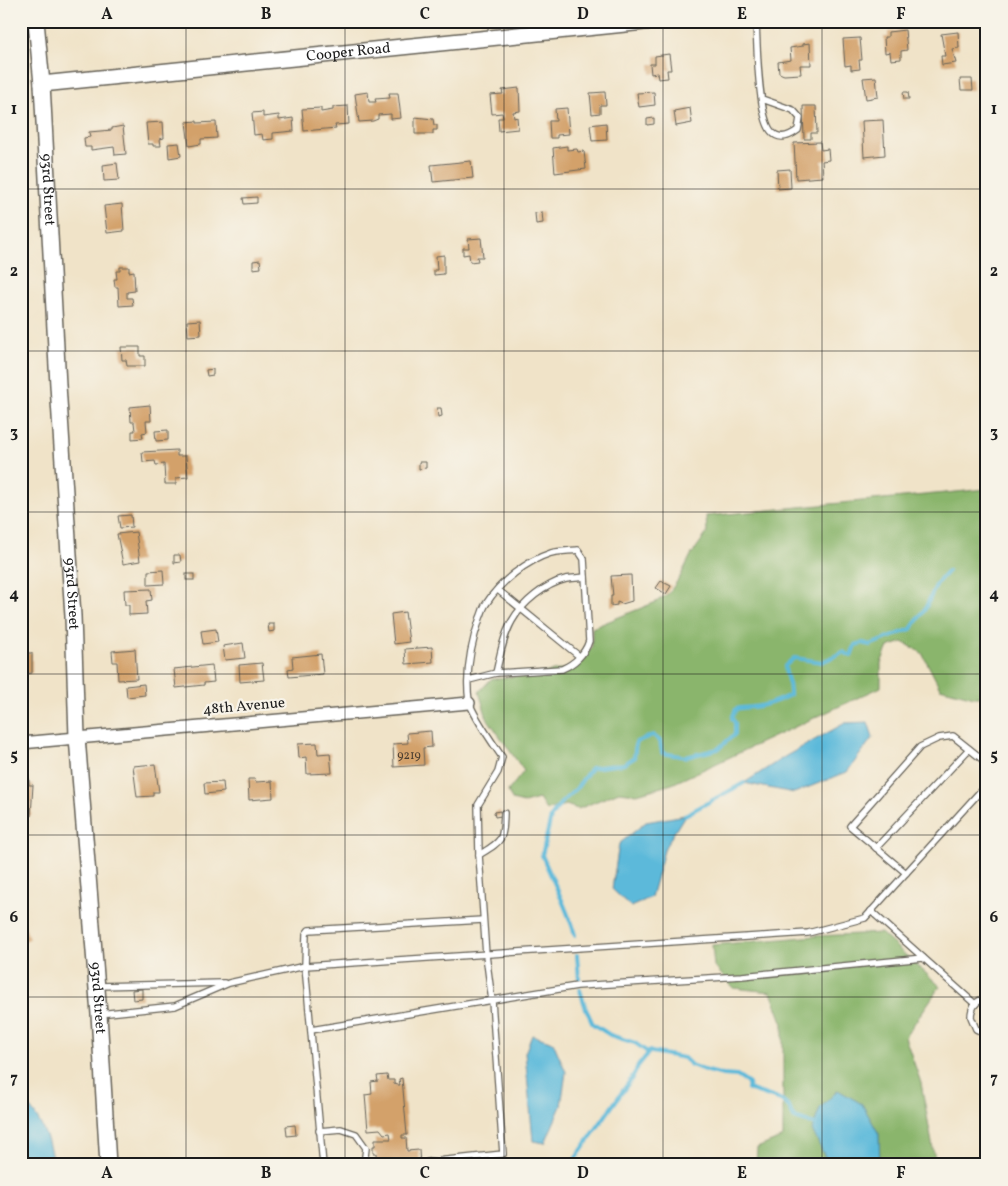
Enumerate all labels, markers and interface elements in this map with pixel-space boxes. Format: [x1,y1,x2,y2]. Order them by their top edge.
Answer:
text: A [101,4,113,26]
text: B [261,4,272,26]
text: C [420,4,430,26]
text: D [577,4,589,26]
text: E [737,4,747,26]
text: F [896,4,906,26]
street label: Cooper Road [305,38,392,67]
text: 1 [11,99,17,121]
text: 1 [991,99,997,121]
street label: 93rd Street [35,153,60,226]
text: 2 [10,261,18,283]
text: 2 [990,261,998,283]
text: 3 [10,422,18,444]
text: 3 [990,422,998,444]
street label: 93rd Street [59,557,84,630]
text: 4 [9,584,19,606]
text: 4 [989,584,999,606]
street label: 48th Avenue [202,693,286,721]
text: 5 [10,745,18,767]
text: 5 [990,745,998,767]
house number: 9219 [397,748,421,764]
text: 6 [10,907,19,929]
text: 6 [990,907,999,929]
street label: 93rd Street [84,961,111,1035]
text: 7 [10,1068,18,1090]
text: 7 [990,1068,998,1090]
text: A [101,1163,113,1185]
text: B [261,1163,272,1185]
text: C [420,1163,430,1185]
text: D [577,1163,589,1185]
text: E [737,1163,747,1185]
text: F [896,1163,906,1185]

